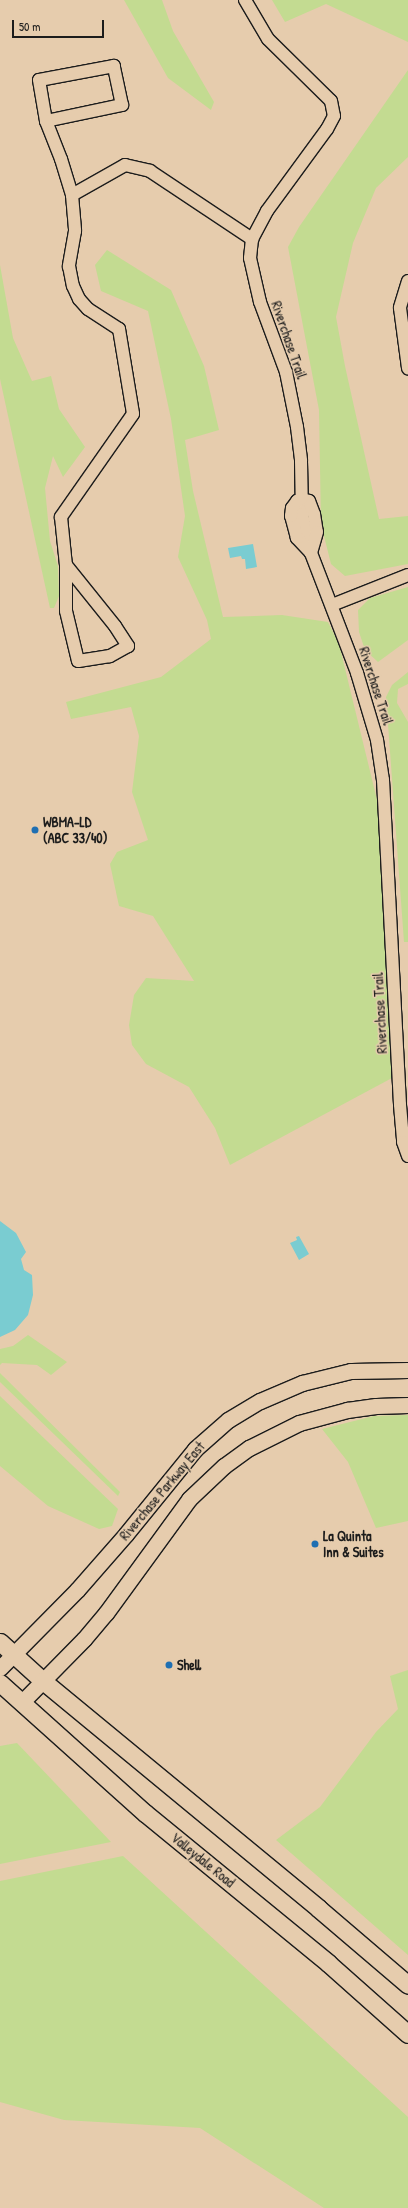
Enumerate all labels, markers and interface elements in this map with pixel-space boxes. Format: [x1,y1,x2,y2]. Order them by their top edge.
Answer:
scale bar [14,12,106,38]
text: 50 m [19,18,40,35]
street label: Riverchase Trail [268,299,310,381]
street label: Riverchase Trail [355,645,397,727]
place label: WBMA-LD (ABC 33/40) [43,814,108,846]
marker: WBMA-LD (ABC 33/40) [30,825,40,835]
street label: Riverchase Trail [369,972,391,1054]
street label: Riverchase Parkway East [116,1438,208,1544]
place label: La Quinta Inn & Suites [323,1528,384,1560]
marker: La Quinta Inn & Suites [310,1539,320,1549]
place label: Shell [177,1657,201,1673]
marker: Shell [164,1660,174,1670]
street label: Valleydale Road [168,1829,238,1891]

